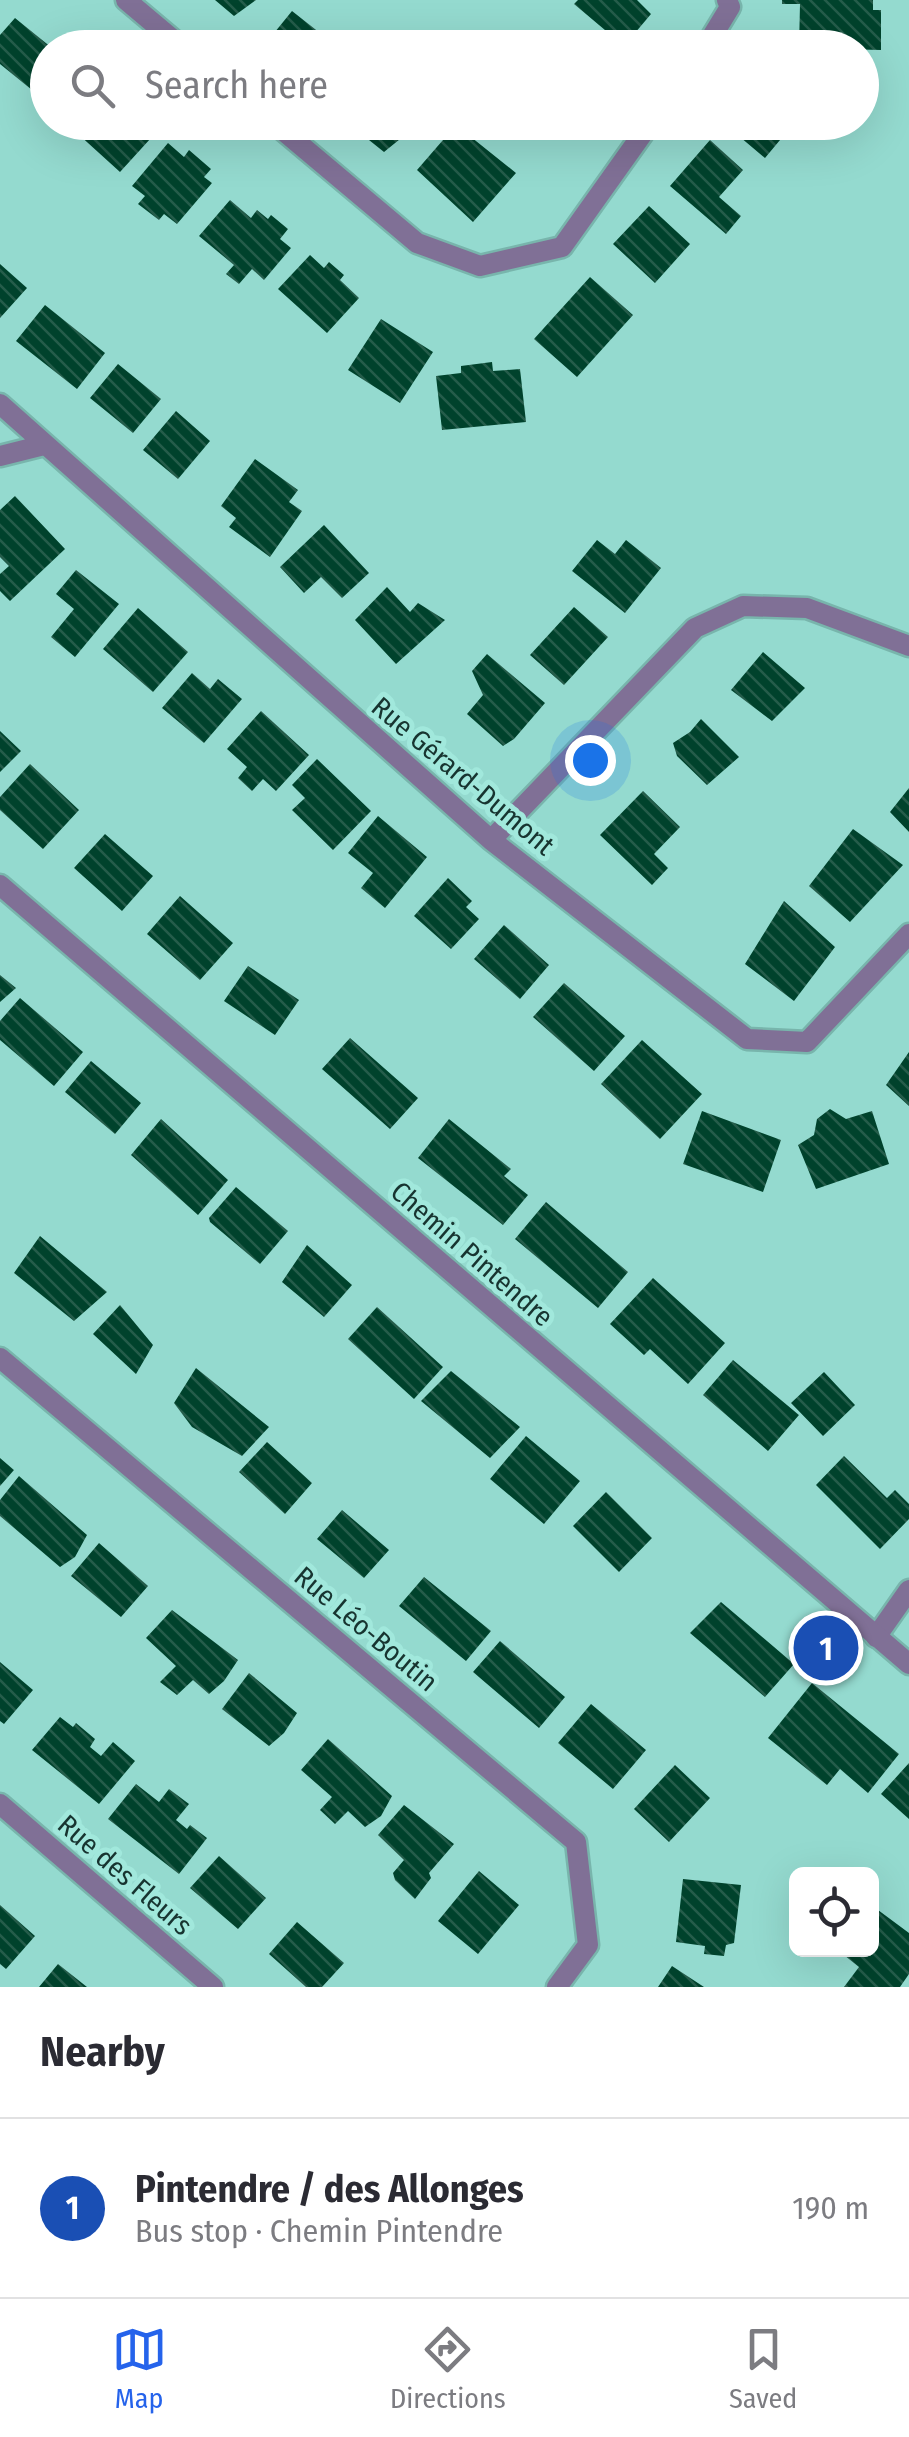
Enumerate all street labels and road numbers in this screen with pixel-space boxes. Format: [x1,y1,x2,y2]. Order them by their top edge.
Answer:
street label: Rue Gérard-Dumont [365,690,562,863]
street label: Chemin Pintendre [384,1175,560,1333]
street label: Rue Léo-Boutin [288,1560,444,1698]
street label: Rue des Fleurs [51,1808,199,1942]

